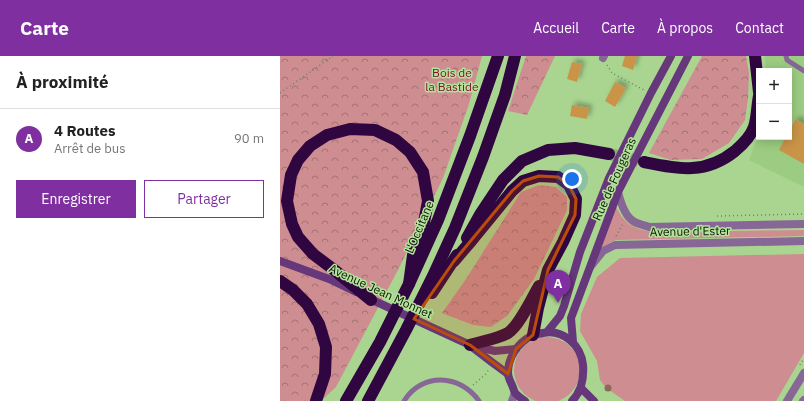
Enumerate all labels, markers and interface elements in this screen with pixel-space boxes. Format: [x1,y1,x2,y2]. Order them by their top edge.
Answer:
text: Carte [20,16,69,40]
text: Accueil [533,19,579,37]
text: Carte [601,19,635,37]
text: À propos [657,19,713,37]
text: Contact [735,19,784,37]
park label: Bois de la Bastide [425,65,479,94]
map controls [756,68,792,140]
button: + [756,68,792,104]
text: À proximité [16,71,109,93]
button: − [756,104,792,140]
text: 4 Routes [54,121,116,140]
text: A [25,130,33,147]
text: 90 m [234,130,264,147]
street label: Rue de Fougeras [589,135,639,223]
text: Arrêt de bus [54,140,126,157]
your location [562,169,582,189]
button: Enregistrer [16,180,136,218]
button: Partager [144,180,264,218]
street label: L'Occitane [401,198,437,255]
street label: Avenue d'Ester [650,223,731,239]
street label: Avenue Jean Monnet [327,260,435,322]
pin: A [545,270,571,303]

